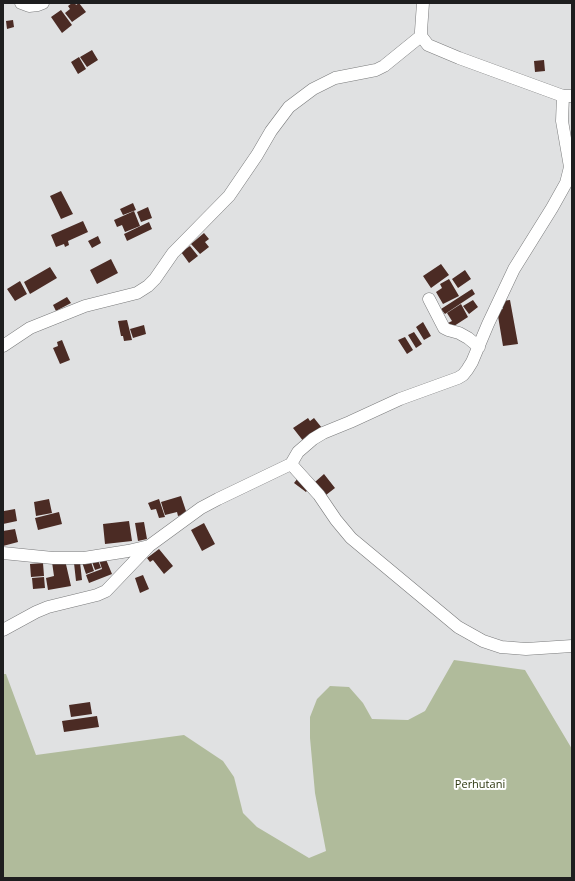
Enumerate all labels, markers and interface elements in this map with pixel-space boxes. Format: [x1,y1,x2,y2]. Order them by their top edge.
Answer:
park label: Perhutani [455,778,505,792]

